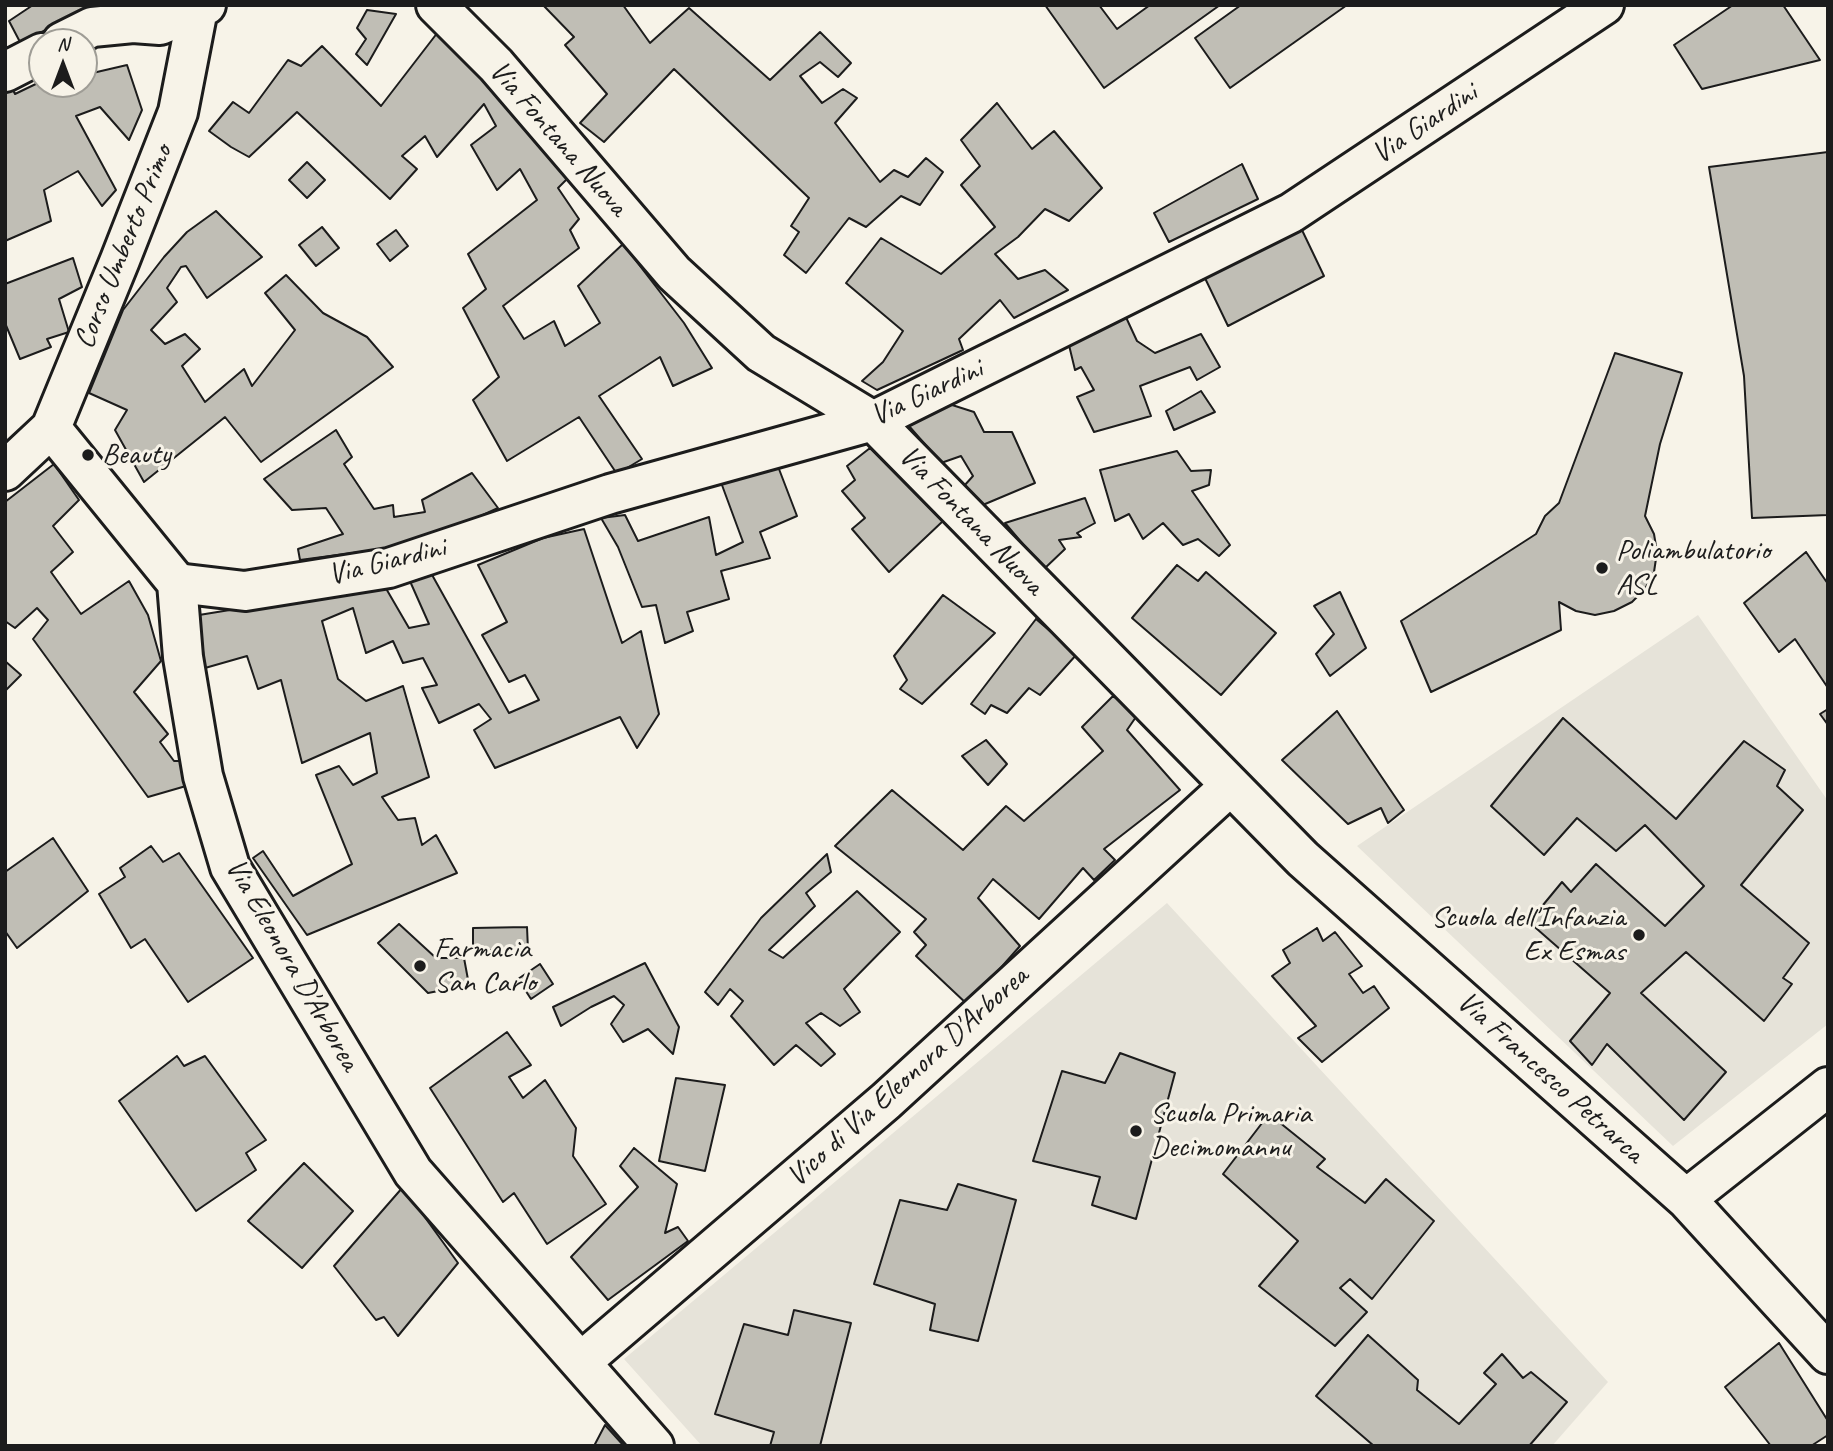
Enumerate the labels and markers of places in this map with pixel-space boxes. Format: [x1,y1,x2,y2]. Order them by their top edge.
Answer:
place label: Beauty [102,437,171,473]
marker: Beauty [80,447,96,463]
place label: Poliambulatorio ASL [1616,533,1770,604]
marker: Poliambulatorio ASL [1594,560,1610,576]
place label: Scuola dell'Infanzia Ex Esmas [1431,900,1625,970]
marker: Scuola dell'Infanzia Ex Esmas [1631,927,1647,943]
place label: Farmacia San Carlo [434,931,536,1002]
marker: Farmacia San Carlo [412,958,428,974]
place label: Scuola Primaria Decimomannu [1150,1096,1311,1166]
marker: Scuola Primaria Decimomannu [1128,1123,1144,1139]

